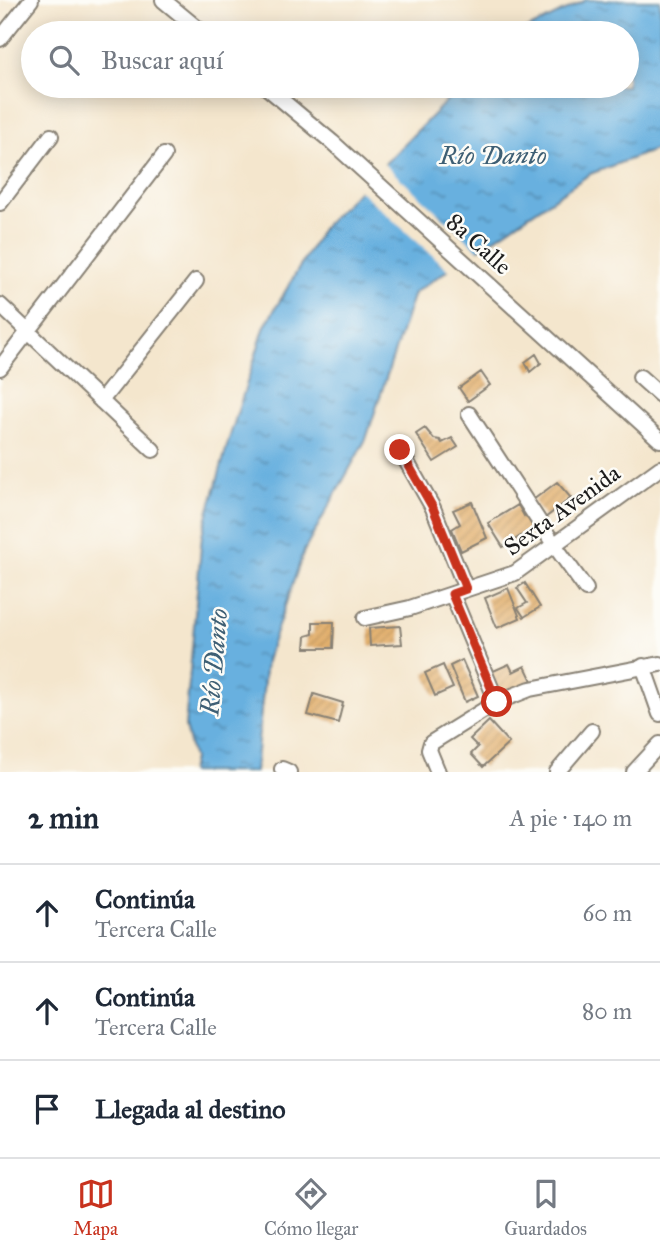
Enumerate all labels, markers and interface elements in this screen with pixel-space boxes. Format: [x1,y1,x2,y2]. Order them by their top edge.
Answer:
search box [21,21,639,98]
icon: search [45,41,83,79]
text: Buscar aquí [101,44,223,76]
water label: Río Danto [438,139,547,171]
street label: 8a Calle [440,207,518,281]
route end [384,434,415,465]
street label: Sexta Avenida [498,457,627,562]
water label: Río Danto [193,607,235,718]
route start [481,686,512,717]
text: 2 min [28,800,99,836]
text: A pie · 140 m [510,804,632,832]
text: Continúa [95,883,195,915]
icon: ahead [28,894,66,932]
text: 60 m [583,899,632,927]
text: Tercera Calle [95,915,217,943]
text: Continúa [95,981,195,1013]
icon: ahead [28,992,66,1030]
text: 80 m [582,997,632,1025]
text: Tercera Calle [95,1013,217,1041]
icon: arrive [28,1090,66,1128]
text: Llegada al destino [95,1093,286,1125]
tab: Mapa [73,1175,118,1240]
tab: Cómo llegar [264,1175,358,1240]
tab: Guardados [504,1175,587,1240]

